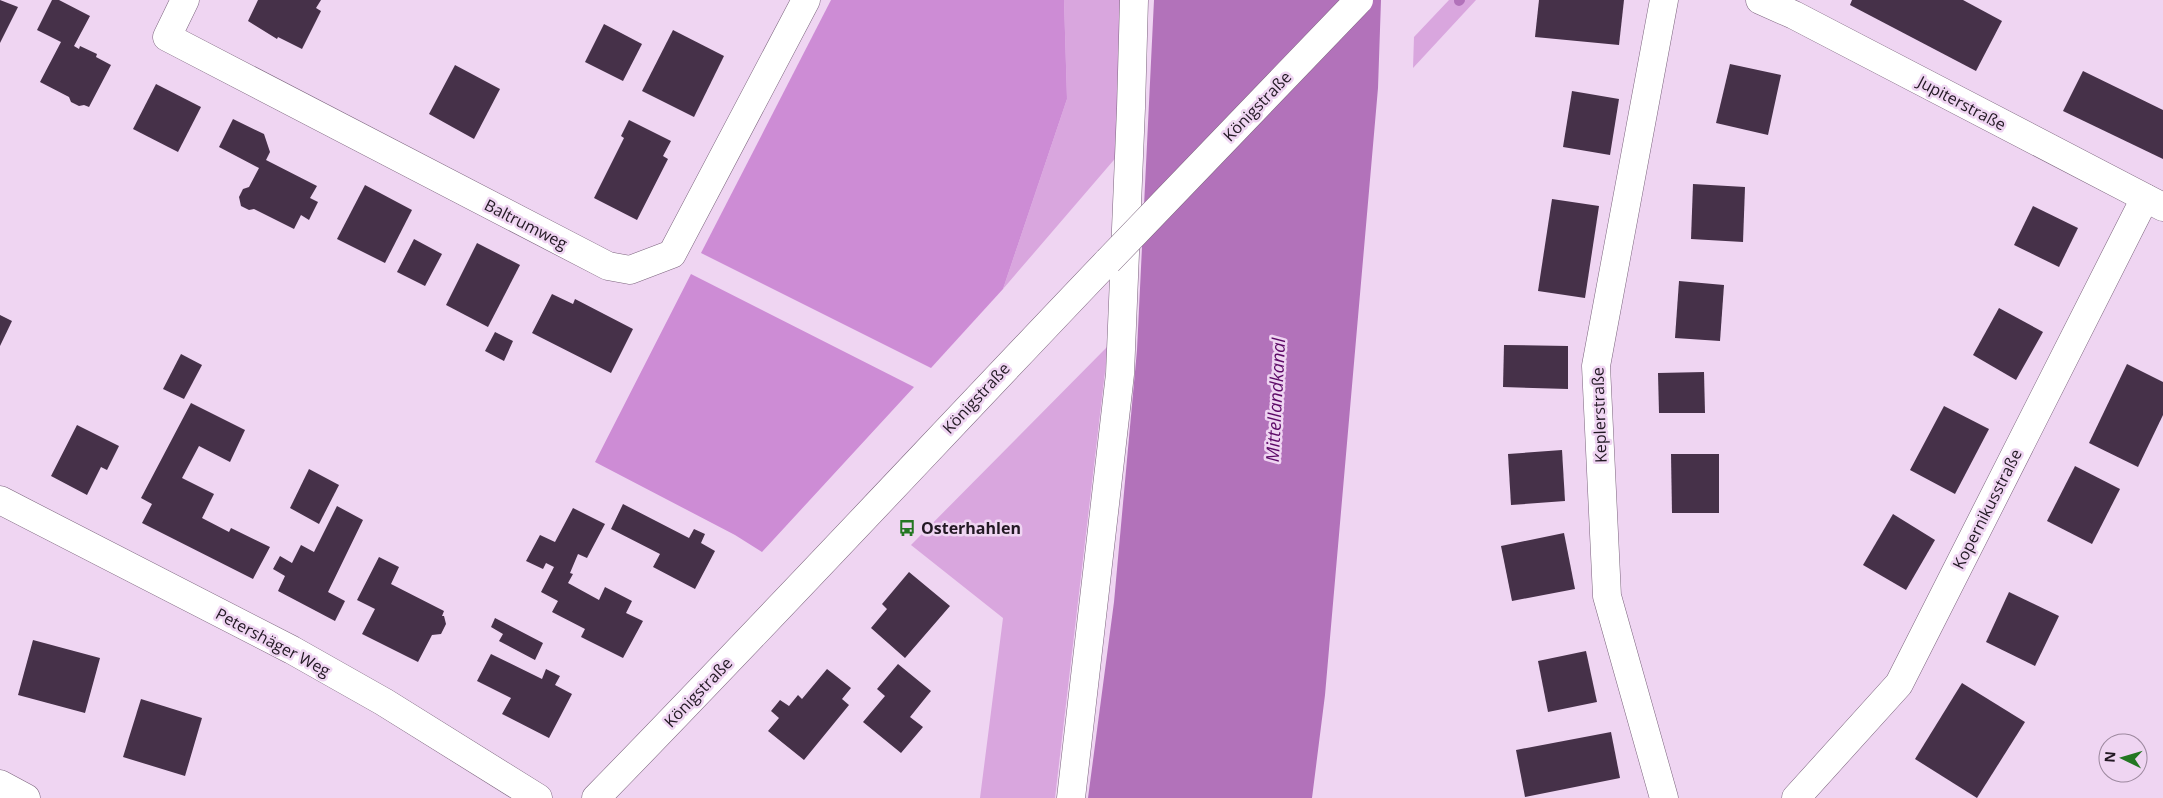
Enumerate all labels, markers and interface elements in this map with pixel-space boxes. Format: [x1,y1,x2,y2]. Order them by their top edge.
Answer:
street label: Königstraße [1218,66,1296,146]
street label: Jupiterstraße [1912,70,2010,135]
street label: Baltrumweg [481,194,571,254]
water label: Mittellandkanal [1260,337,1290,463]
street label: Königstraße [937,358,1015,438]
street label: Keplerstraße [1586,367,1612,463]
street label: Kopernikusstraße [1947,445,2027,573]
place label: Osterhahlen [921,517,1021,539]
bus stop icon: Osterhahlen [897,518,917,538]
street label: Petershäger Weg [212,602,334,682]
street label: Königstraße [659,652,737,732]
north arrow [2098,733,2148,783]
text: N [2100,750,2120,763]

